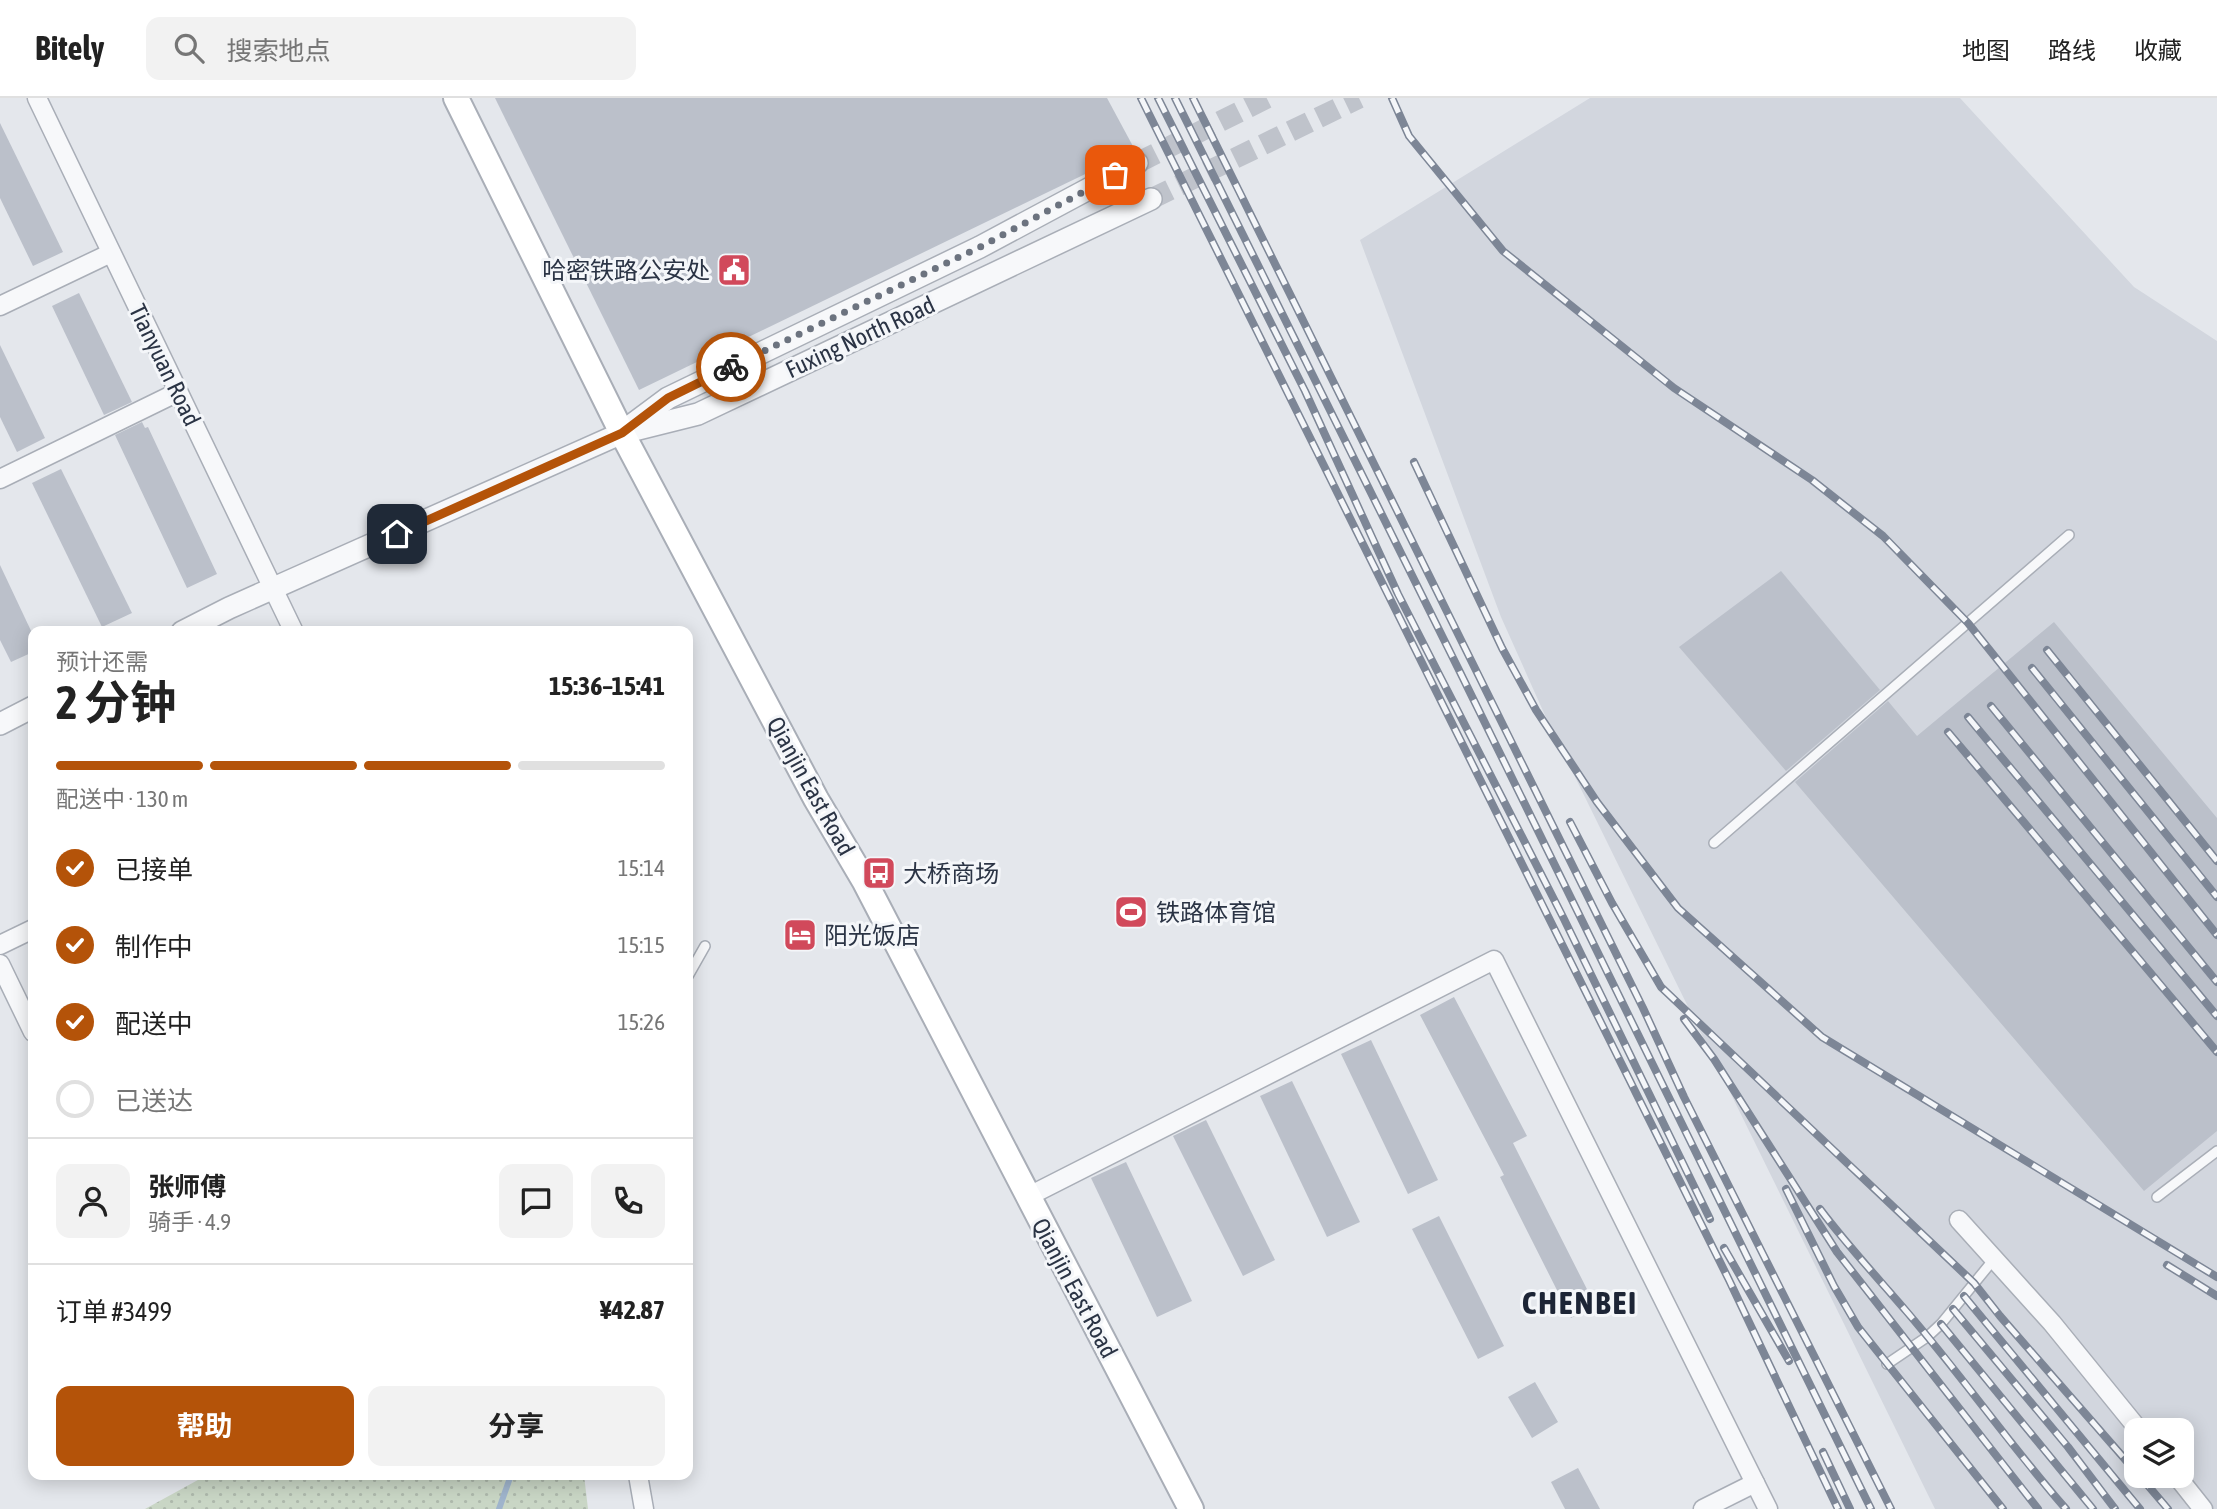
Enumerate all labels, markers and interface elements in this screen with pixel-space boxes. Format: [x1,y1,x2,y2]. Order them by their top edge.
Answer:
search box [146,17,636,80]
text: Bitely [35,29,104,67]
icon: search [170,29,208,67]
text: 搜索地点 [226,36,330,66]
text: 地图 [1962,37,2010,64]
text: 路线 [2048,37,2096,64]
text: 收藏 [2134,37,2182,64]
pin [1085,145,1145,205]
icon: bag [1096,156,1134,194]
public building icon: 哈密铁路公安处 [715,251,753,289]
place label: 哈密铁路公安处 [542,257,710,284]
street label: Fuxing North Road [781,291,939,383]
street label: Tianyuan Road [124,300,206,430]
courier [696,332,766,402]
icon: bike [712,348,750,386]
pin [367,504,427,564]
icon: home [378,515,416,553]
text: 预计还需 [56,649,148,675]
text: 15:36–15:41 [549,671,665,701]
text: 2 分钟 [56,676,176,729]
street label: Qianjin East Road [762,712,860,860]
text: 配送中 · 130 m [56,786,188,812]
icon: check [56,849,94,887]
bus stop icon: 大桥商场 [860,854,898,892]
text: 已接单 [115,855,193,885]
text: 15:14 [618,855,665,881]
place label: 大桥商场 [903,860,999,887]
sports icon: 铁路体育馆 [1112,893,1150,931]
place label: 铁路体育馆 [1156,899,1276,926]
hotel icon: 阳光饭店 [781,916,819,954]
place label: 阳光饭店 [824,922,920,949]
icon: check [56,926,94,964]
text: 制作中 [115,932,193,962]
text: 15:15 [618,932,665,958]
icon: check [56,1003,94,1041]
text: 配送中 [115,1009,193,1039]
text: 15:26 [618,1009,665,1035]
text: 已送达 [115,1086,193,1116]
button: person [56,1164,130,1238]
button: chat [499,1164,573,1238]
button: phone [591,1164,665,1238]
text: 张师傅 [148,1172,226,1202]
text: 骑手 · 4.9 [148,1209,231,1235]
street label: Qianjin East Road [1027,1214,1123,1362]
district label: CHENBEI [1522,1284,1638,1321]
text: ¥42.87 [600,1295,665,1325]
text: 订单 #3499 [56,1297,172,1327]
button: 帮助 [56,1386,354,1466]
button: 分享 [368,1386,665,1466]
map controls [2124,1418,2194,1488]
button: layers [2124,1418,2194,1488]

